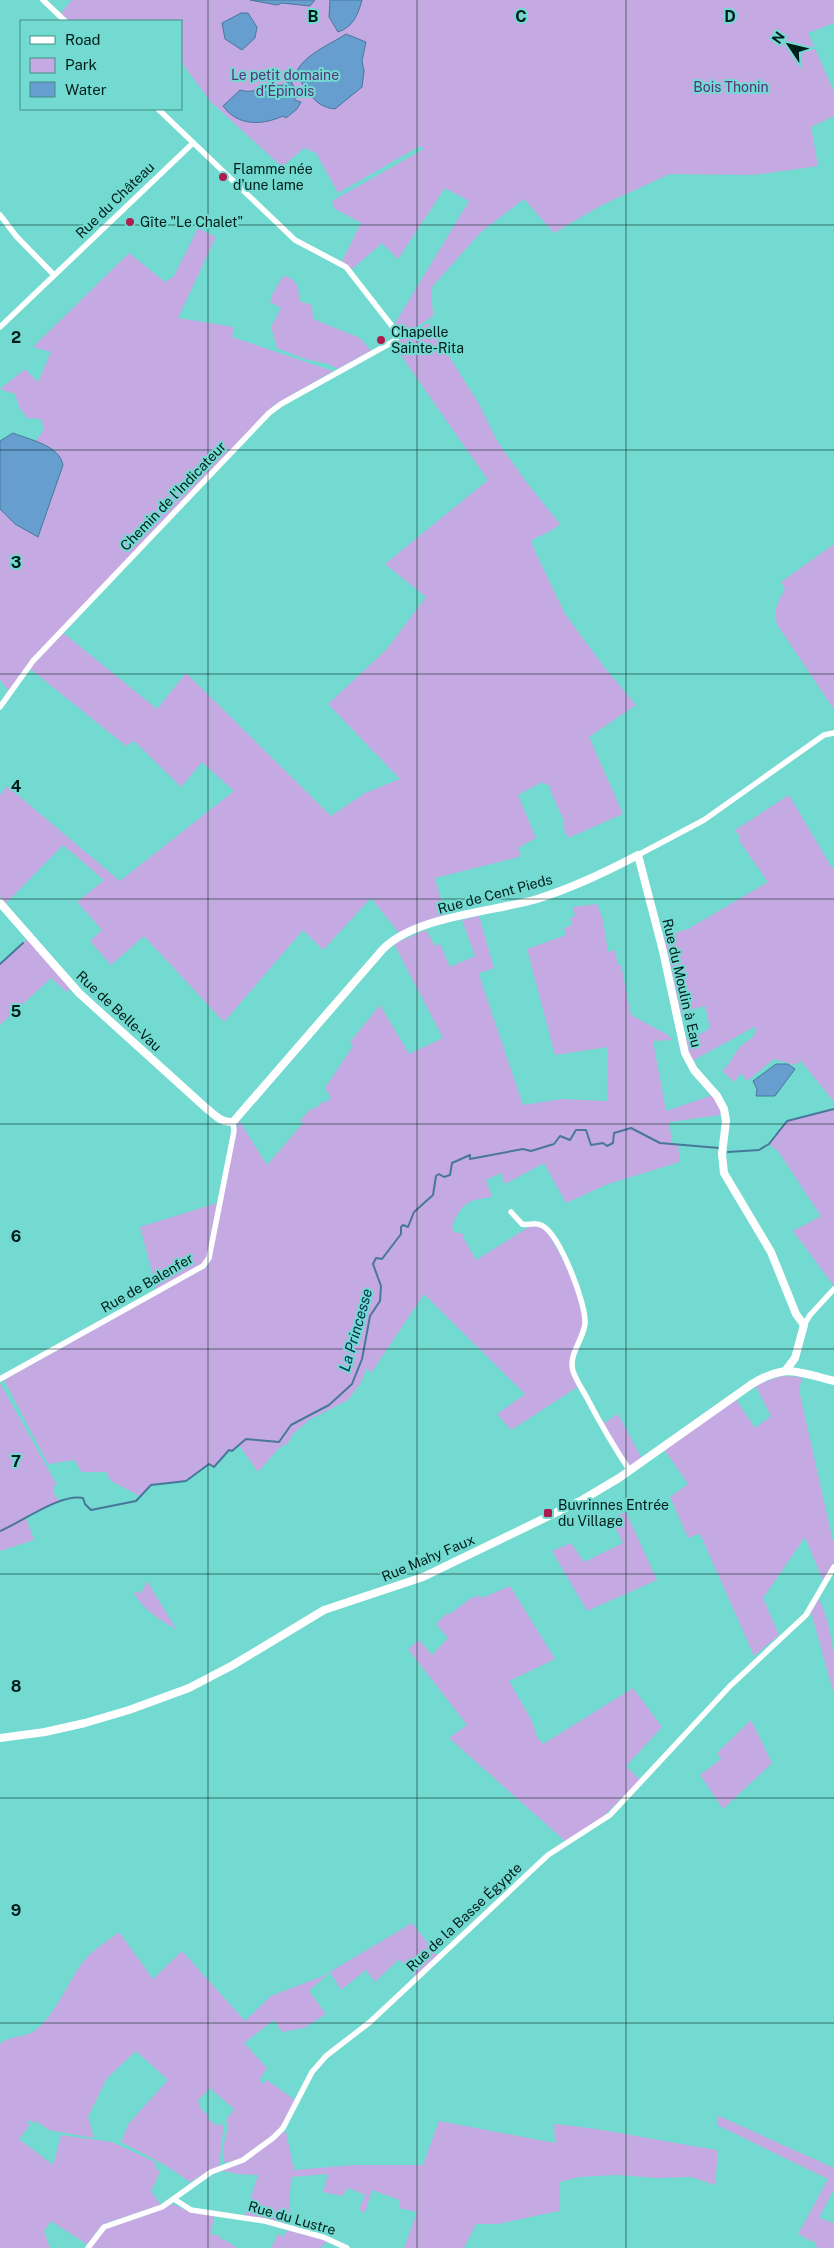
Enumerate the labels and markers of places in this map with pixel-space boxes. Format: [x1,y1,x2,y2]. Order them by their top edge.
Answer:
place label: Flamme née d'une lame [233,161,313,193]
marker: Flamme née d'une lame [217,171,229,183]
place label: Gîte "Le Chalet" [140,214,243,230]
marker: Gîte "Le Chalet" [124,216,136,228]
place label: Chapelle Sainte-Rita [391,324,464,356]
marker: Chapelle Sainte-Rita [375,334,387,346]
place label: Buvrinnes Entrée du Village [558,1497,669,1529]
marker: Buvrinnes Entrée du Village [542,1507,554,1519]

